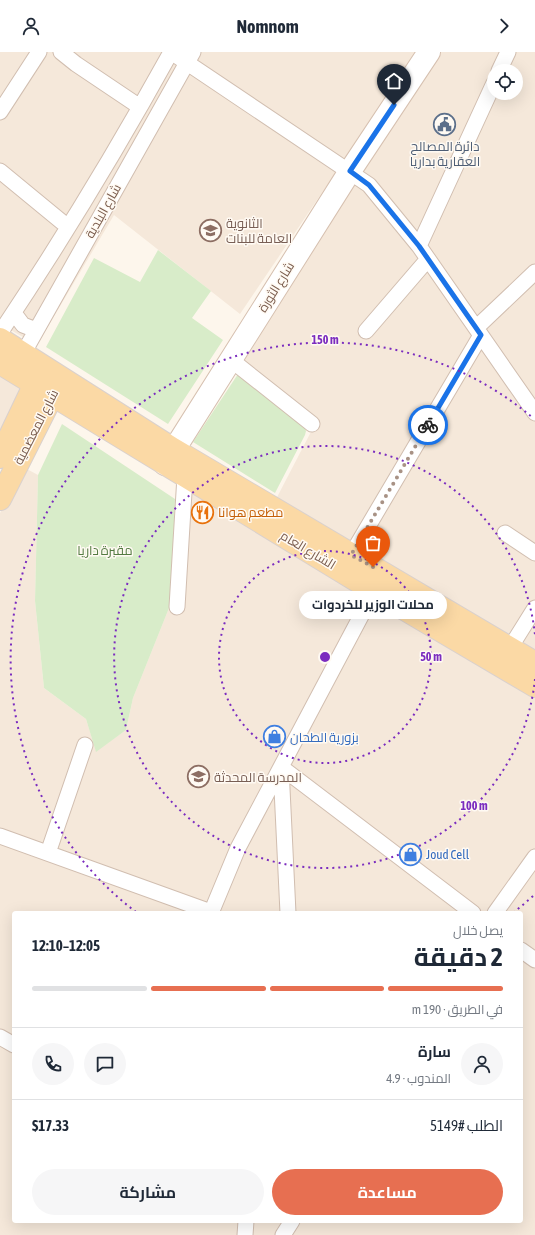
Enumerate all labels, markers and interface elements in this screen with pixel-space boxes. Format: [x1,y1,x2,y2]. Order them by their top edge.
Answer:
icon: person [20,15,42,37]
icon: forward [493,15,515,37]
text: Nomnom [236,16,299,37]
pin [377,64,411,105]
map controls [487,64,523,100]
button: locate [487,64,523,100]
icon: home [383,70,405,92]
public building icon: دائرة المصالح العقارية بداريا [432,111,458,137]
place label: دائرة المصالح العقارية بداريا [410,139,480,169]
street label: شارع البلدية [82,181,125,241]
place label: الثانوية العامة للبنات [226,216,292,246]
school or university icon: الثانوية العامة للبنات [198,217,224,243]
street label: شارع الثورة [255,259,298,315]
text: 150 m [311,333,339,347]
street label: شارع المعضمية [11,387,62,468]
courier [408,405,448,445]
icon: bike [417,414,439,436]
restaurant icon: مطعم هوانا [190,499,216,525]
place label: مطعم هوانا [218,505,283,522]
pin [356,526,390,567]
street label: الشارع العام [277,528,338,574]
icon: bag [362,532,384,554]
park label: مقبرة داريا [77,543,133,558]
callout: محلات الوزير للخردوات [299,591,447,619]
text: محلات الوزير للخردوات [312,597,434,612]
centre of rings [318,650,332,664]
text: 50 m [420,650,442,664]
shop icon: بزورية الطحان [262,724,288,750]
place label: بزورية الطحان [290,730,359,745]
school or university icon: المدرسة المحدثة [185,764,211,790]
place label: المدرسة المحدثة [214,770,302,785]
text: 100 m [460,799,488,813]
shop icon: Joud Cell [398,841,424,867]
place label: Joud Cell [426,847,470,862]
text: يصل خلال [453,923,503,938]
text: 12:05–12:10 [32,937,100,954]
text: 2 دقيقة [414,942,503,972]
text: في الطريق · 190 m [412,1002,503,1017]
button: phone [32,1043,74,1085]
button: chat [84,1043,126,1085]
text: سارة [418,1043,451,1060]
button: person [461,1043,503,1085]
text: المندوب · 4.9 [386,1071,451,1086]
text: $17.33 [32,1117,69,1134]
text: الطلب #5149 [430,1117,503,1134]
button: مشاركة [32,1169,264,1215]
button: مساعدة [272,1169,503,1215]

